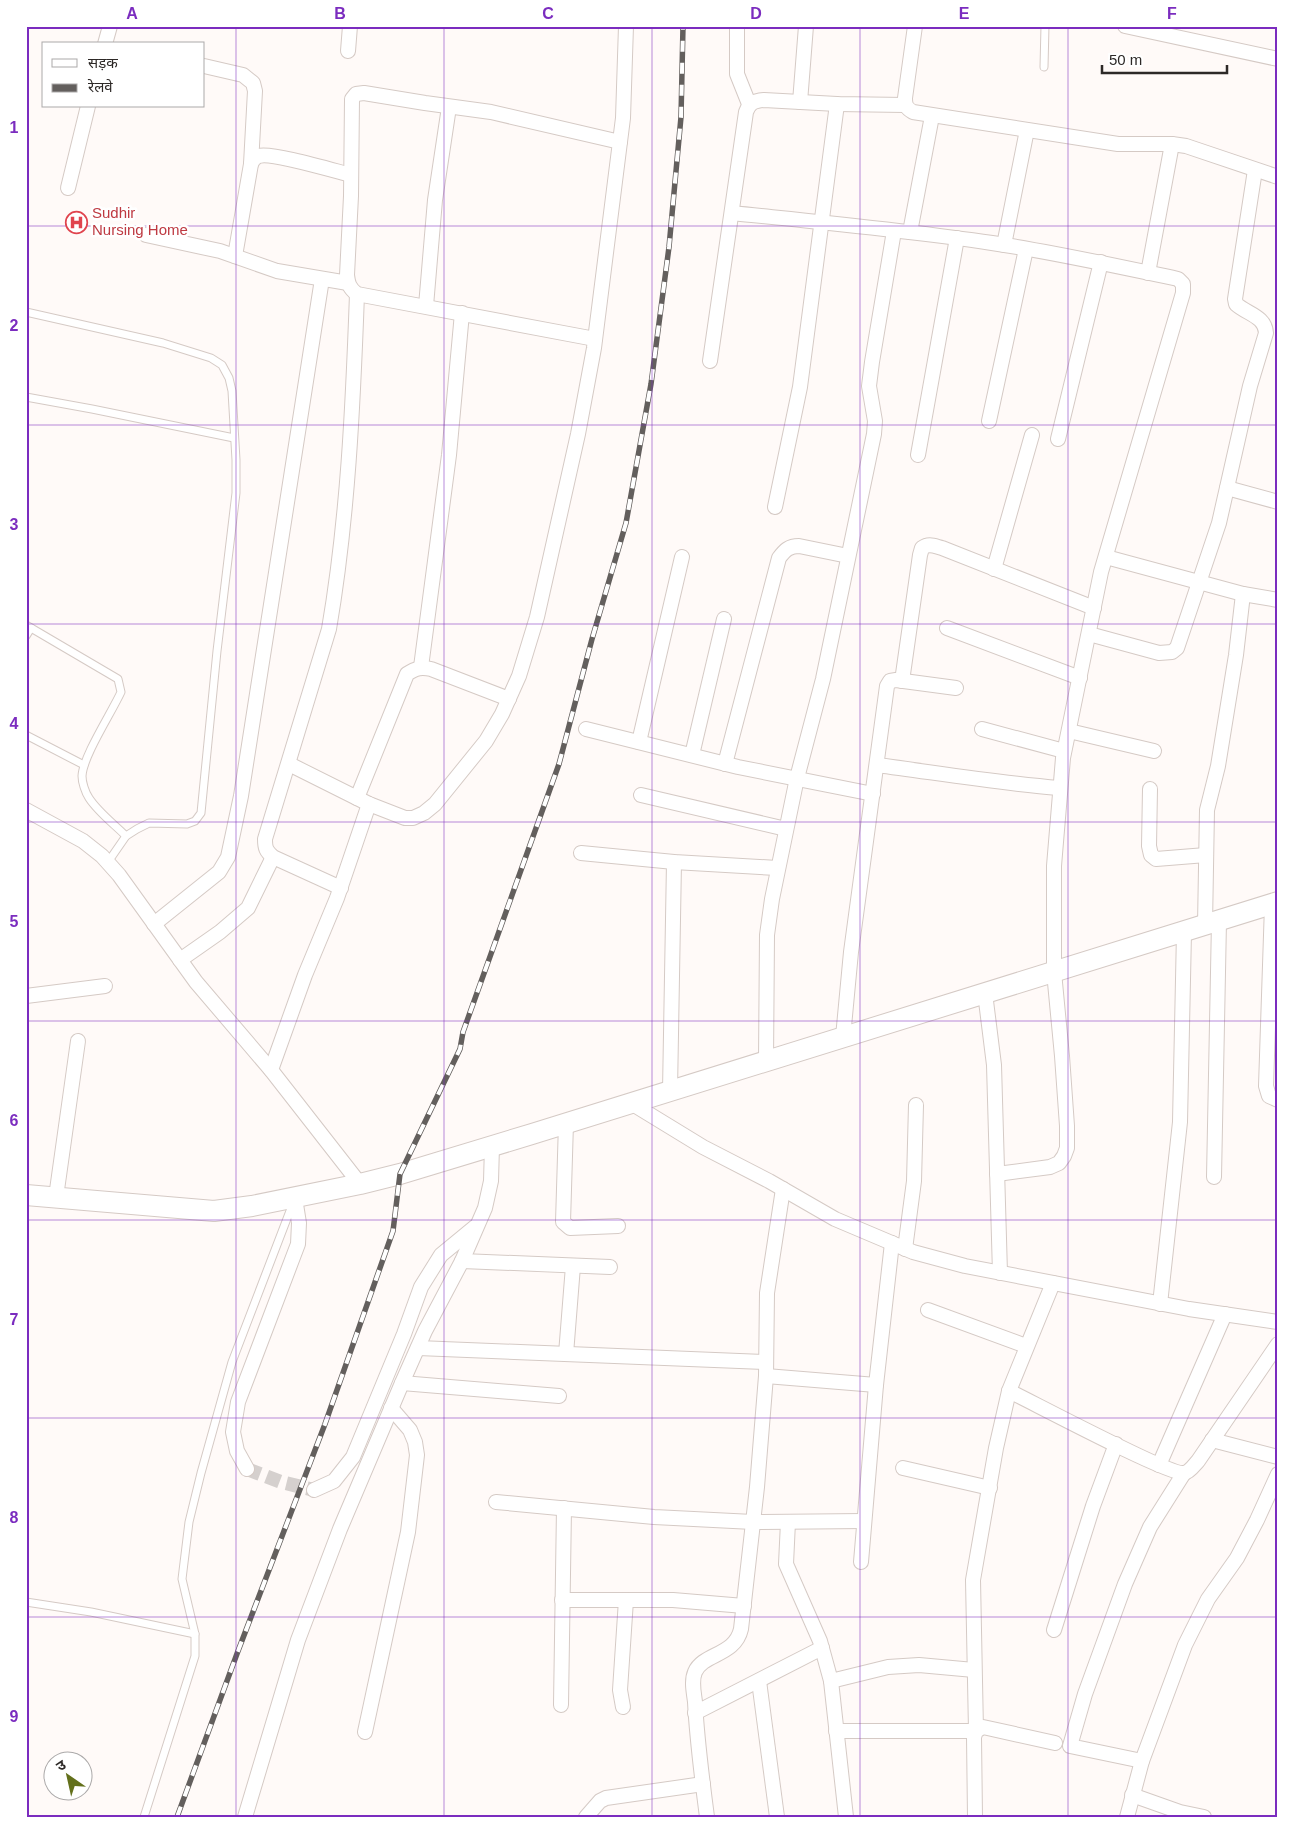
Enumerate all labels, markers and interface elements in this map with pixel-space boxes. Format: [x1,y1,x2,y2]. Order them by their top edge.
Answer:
text: A [126,5,138,22]
text: B [334,5,346,22]
text: C [542,5,554,22]
text: D [750,5,762,22]
text: E [959,5,970,22]
text: F [1167,5,1177,22]
legend [42,42,205,108]
scale bar [1102,42,1226,74]
text: 50 m [1109,51,1142,68]
text: सड़क [88,54,118,71]
text: रेलवे [87,78,113,95]
text: 1 [10,119,19,136]
place label: Sudhir Nursing Home [92,204,188,238]
hospital icon: Sudhir Nursing Home [64,210,88,234]
text: 2 [10,317,19,334]
text: 3 [10,516,19,533]
text: 4 [10,715,19,732]
text: 5 [10,913,19,930]
text: 6 [10,1112,19,1129]
text: 7 [10,1311,19,1328]
text: 8 [10,1509,19,1526]
text: 9 [10,1708,19,1725]
north arrow [42,1750,92,1800]
text: उ [53,1756,69,1774]

